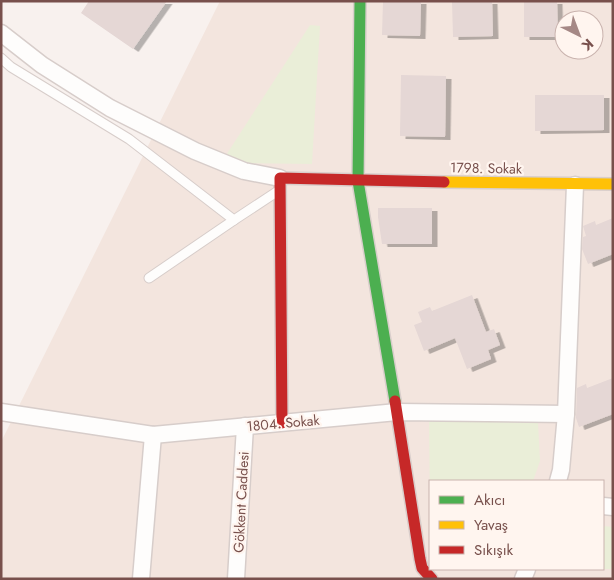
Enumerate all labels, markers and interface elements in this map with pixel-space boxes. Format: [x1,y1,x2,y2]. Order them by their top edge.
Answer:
north arrow [554,10,604,60]
text: K [577,34,598,56]
street label: 1798. Sokak [450,157,523,179]
street label: 1804. Sokak [246,410,321,436]
street label: Gökkent Caddesi [228,451,254,553]
legend [429,480,604,570]
text: Akıcı [474,489,505,511]
text: Yavaş [474,514,508,536]
text: Sıkışık [474,539,514,561]

